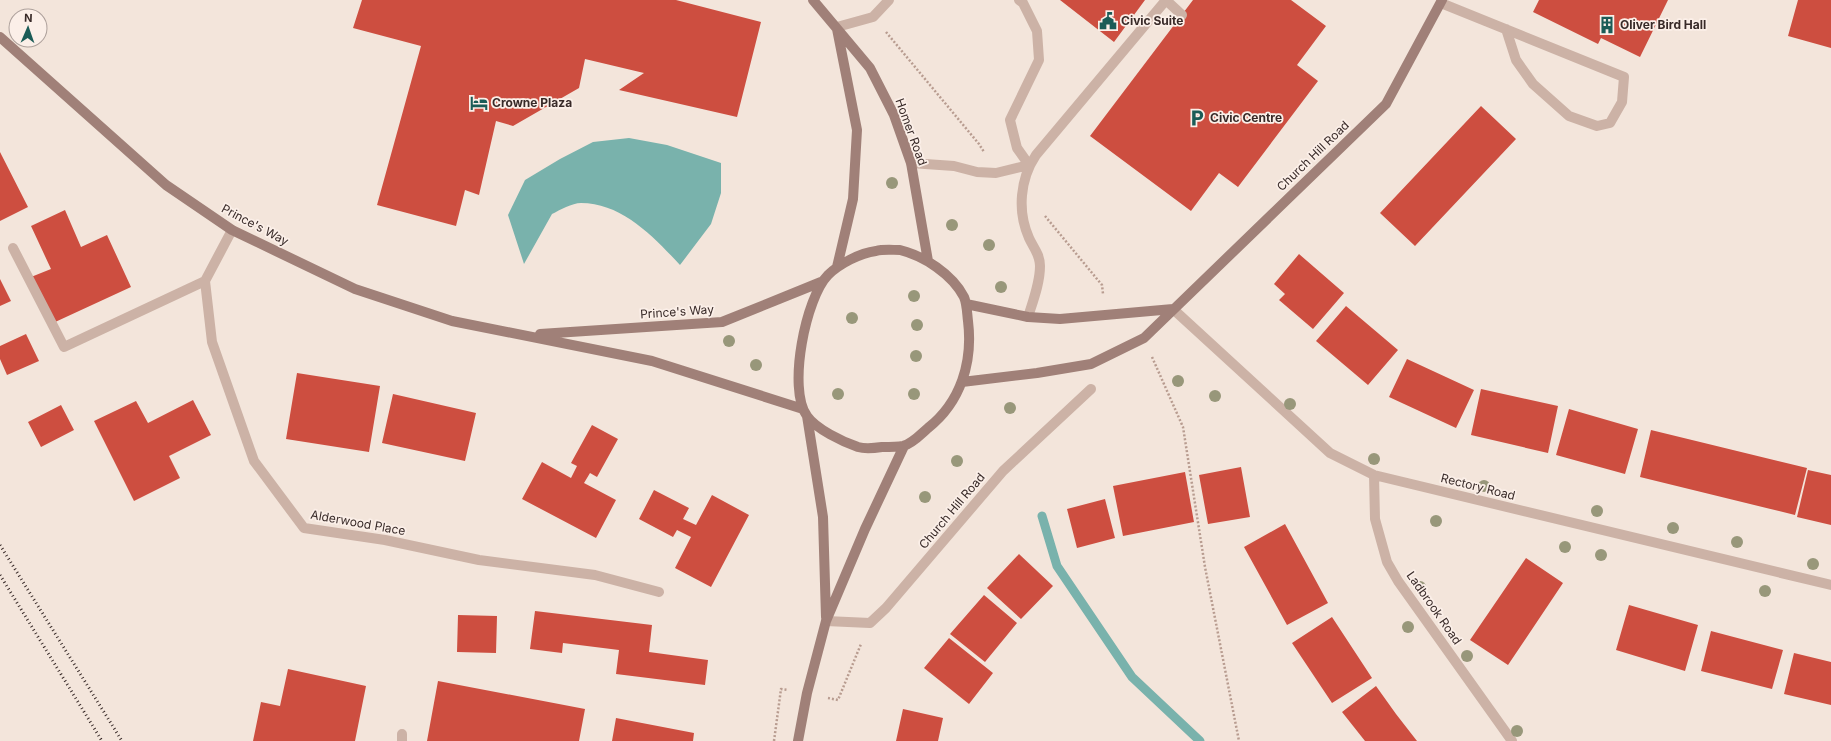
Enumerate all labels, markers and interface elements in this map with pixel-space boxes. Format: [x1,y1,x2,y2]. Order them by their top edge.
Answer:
north arrow [8,8,48,48]
text: N [24,11,33,25]
public building icon: Civic Suite [1098,11,1118,31]
place label: Civic Suite [1121,13,1183,28]
building icon: Oliver Bird Hall [1597,15,1617,35]
place label: Oliver Bird Hall [1620,17,1706,32]
hotel icon: Crowne Plaza [469,93,489,113]
place label: Crowne Plaza [492,95,572,110]
street label: Homer Road [892,96,931,168]
parking icon: Civic Centre [1187,108,1207,128]
place label: Civic Centre [1210,110,1282,125]
street label: Church Hill Road [1273,117,1352,194]
street label: Prince's Way [219,201,292,249]
street label: Prince's Way [640,301,715,322]
street label: Church Hill Road [915,470,988,552]
street label: Rectory Road [1439,470,1517,503]
street label: Alderwood Place [309,507,407,538]
street label: Ladbrook Road [1404,568,1465,647]

